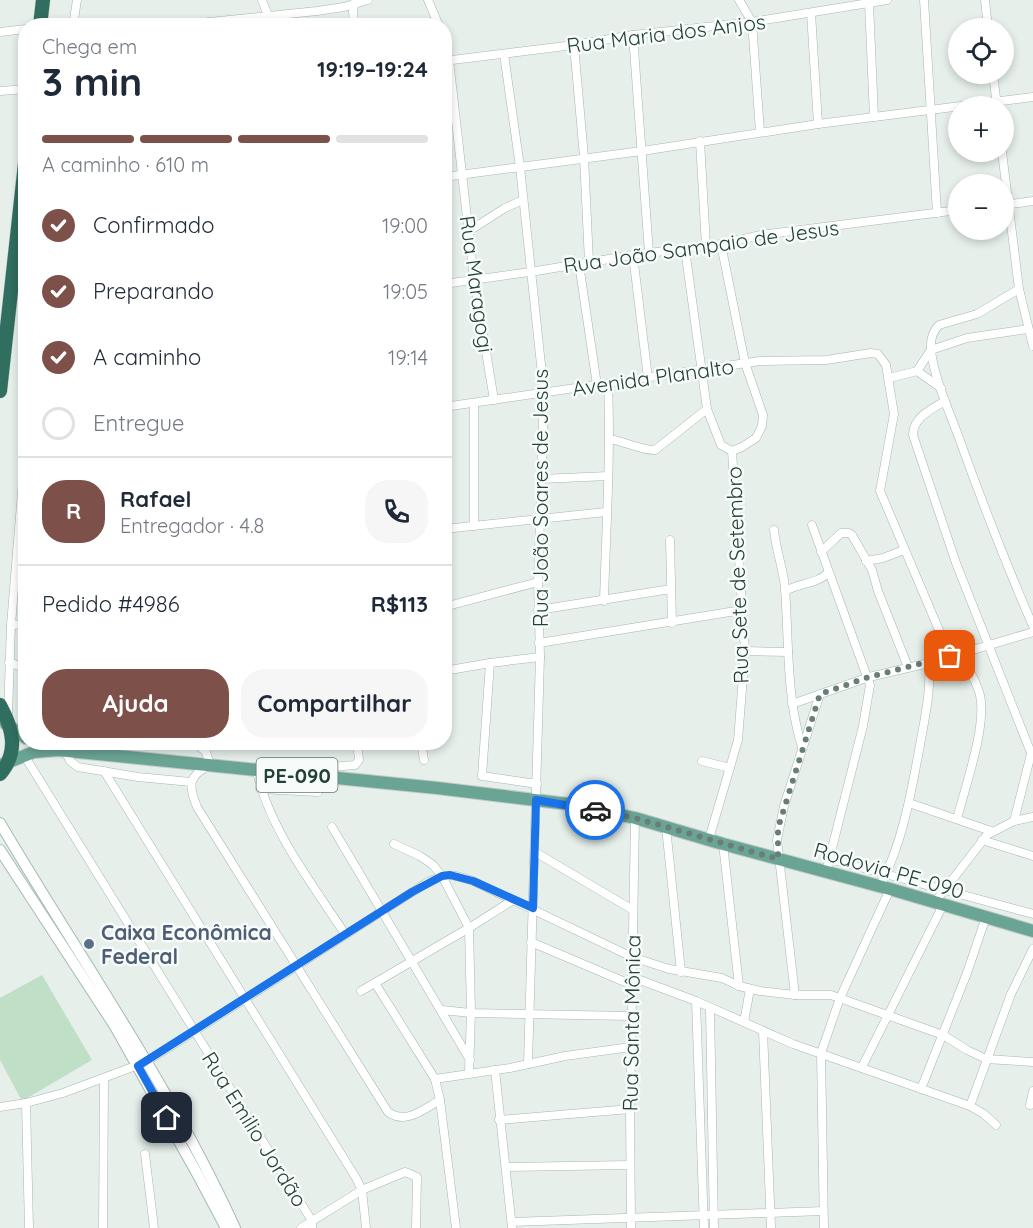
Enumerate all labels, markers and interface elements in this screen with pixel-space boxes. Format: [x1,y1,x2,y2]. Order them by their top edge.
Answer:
street label: Rua Maria dos Anjos [565,8,767,58]
map controls [948,18,1014,240]
button: locate [948,18,1014,84]
text: Chega em [42,34,137,59]
text: 19:19–19:24 [317,55,428,83]
text: 3 min [42,57,142,106]
button: + [948,96,1014,162]
text: A caminho · 610 m [42,152,209,177]
button: − [948,174,1014,240]
icon: check [42,209,75,242]
text: Confirmado [93,211,214,239]
text: 19:00 [382,213,428,238]
street label: Rua Maragogi [455,214,499,354]
street label: Rua João Sampaio de Jesus [562,214,840,278]
icon: check [42,275,75,308]
text: Preparando [93,277,214,305]
text: 19:05 [383,279,428,304]
icon: check [42,341,75,374]
text: A caminho [93,343,201,371]
text: 19:14 [388,345,428,370]
street label: Avenida Planalto [570,353,736,401]
street label: Rua João Soares de Jesus [527,369,553,627]
text: Entregue [93,409,184,437]
street label: Rua Sete de Setembro [720,466,754,684]
button: phone [365,480,428,543]
text: Rafael [120,485,191,513]
text: R [66,497,81,525]
text: Entregador · 4.8 [120,513,264,538]
text: Pedido #4986 [42,590,180,618]
text: R$113 [371,590,428,618]
pin [924,630,975,681]
icon: bag [933,639,966,672]
button: Ajuda [42,669,229,738]
button: Compartilhar [241,669,428,738]
road number: PE-090 [256,758,338,792]
courier [565,780,625,840]
icon: car [579,794,612,827]
street label: Rodovia PE-090 [811,836,967,904]
place label: Caixa Econômica Federal [101,919,272,969]
street label: Rua Santa Mônica [616,934,646,1112]
marker: Caixa Econômica Federal [82,937,96,951]
street label: Rua Emilio Jordão [197,1047,313,1211]
pin [141,1092,192,1143]
icon: home [150,1101,183,1134]

